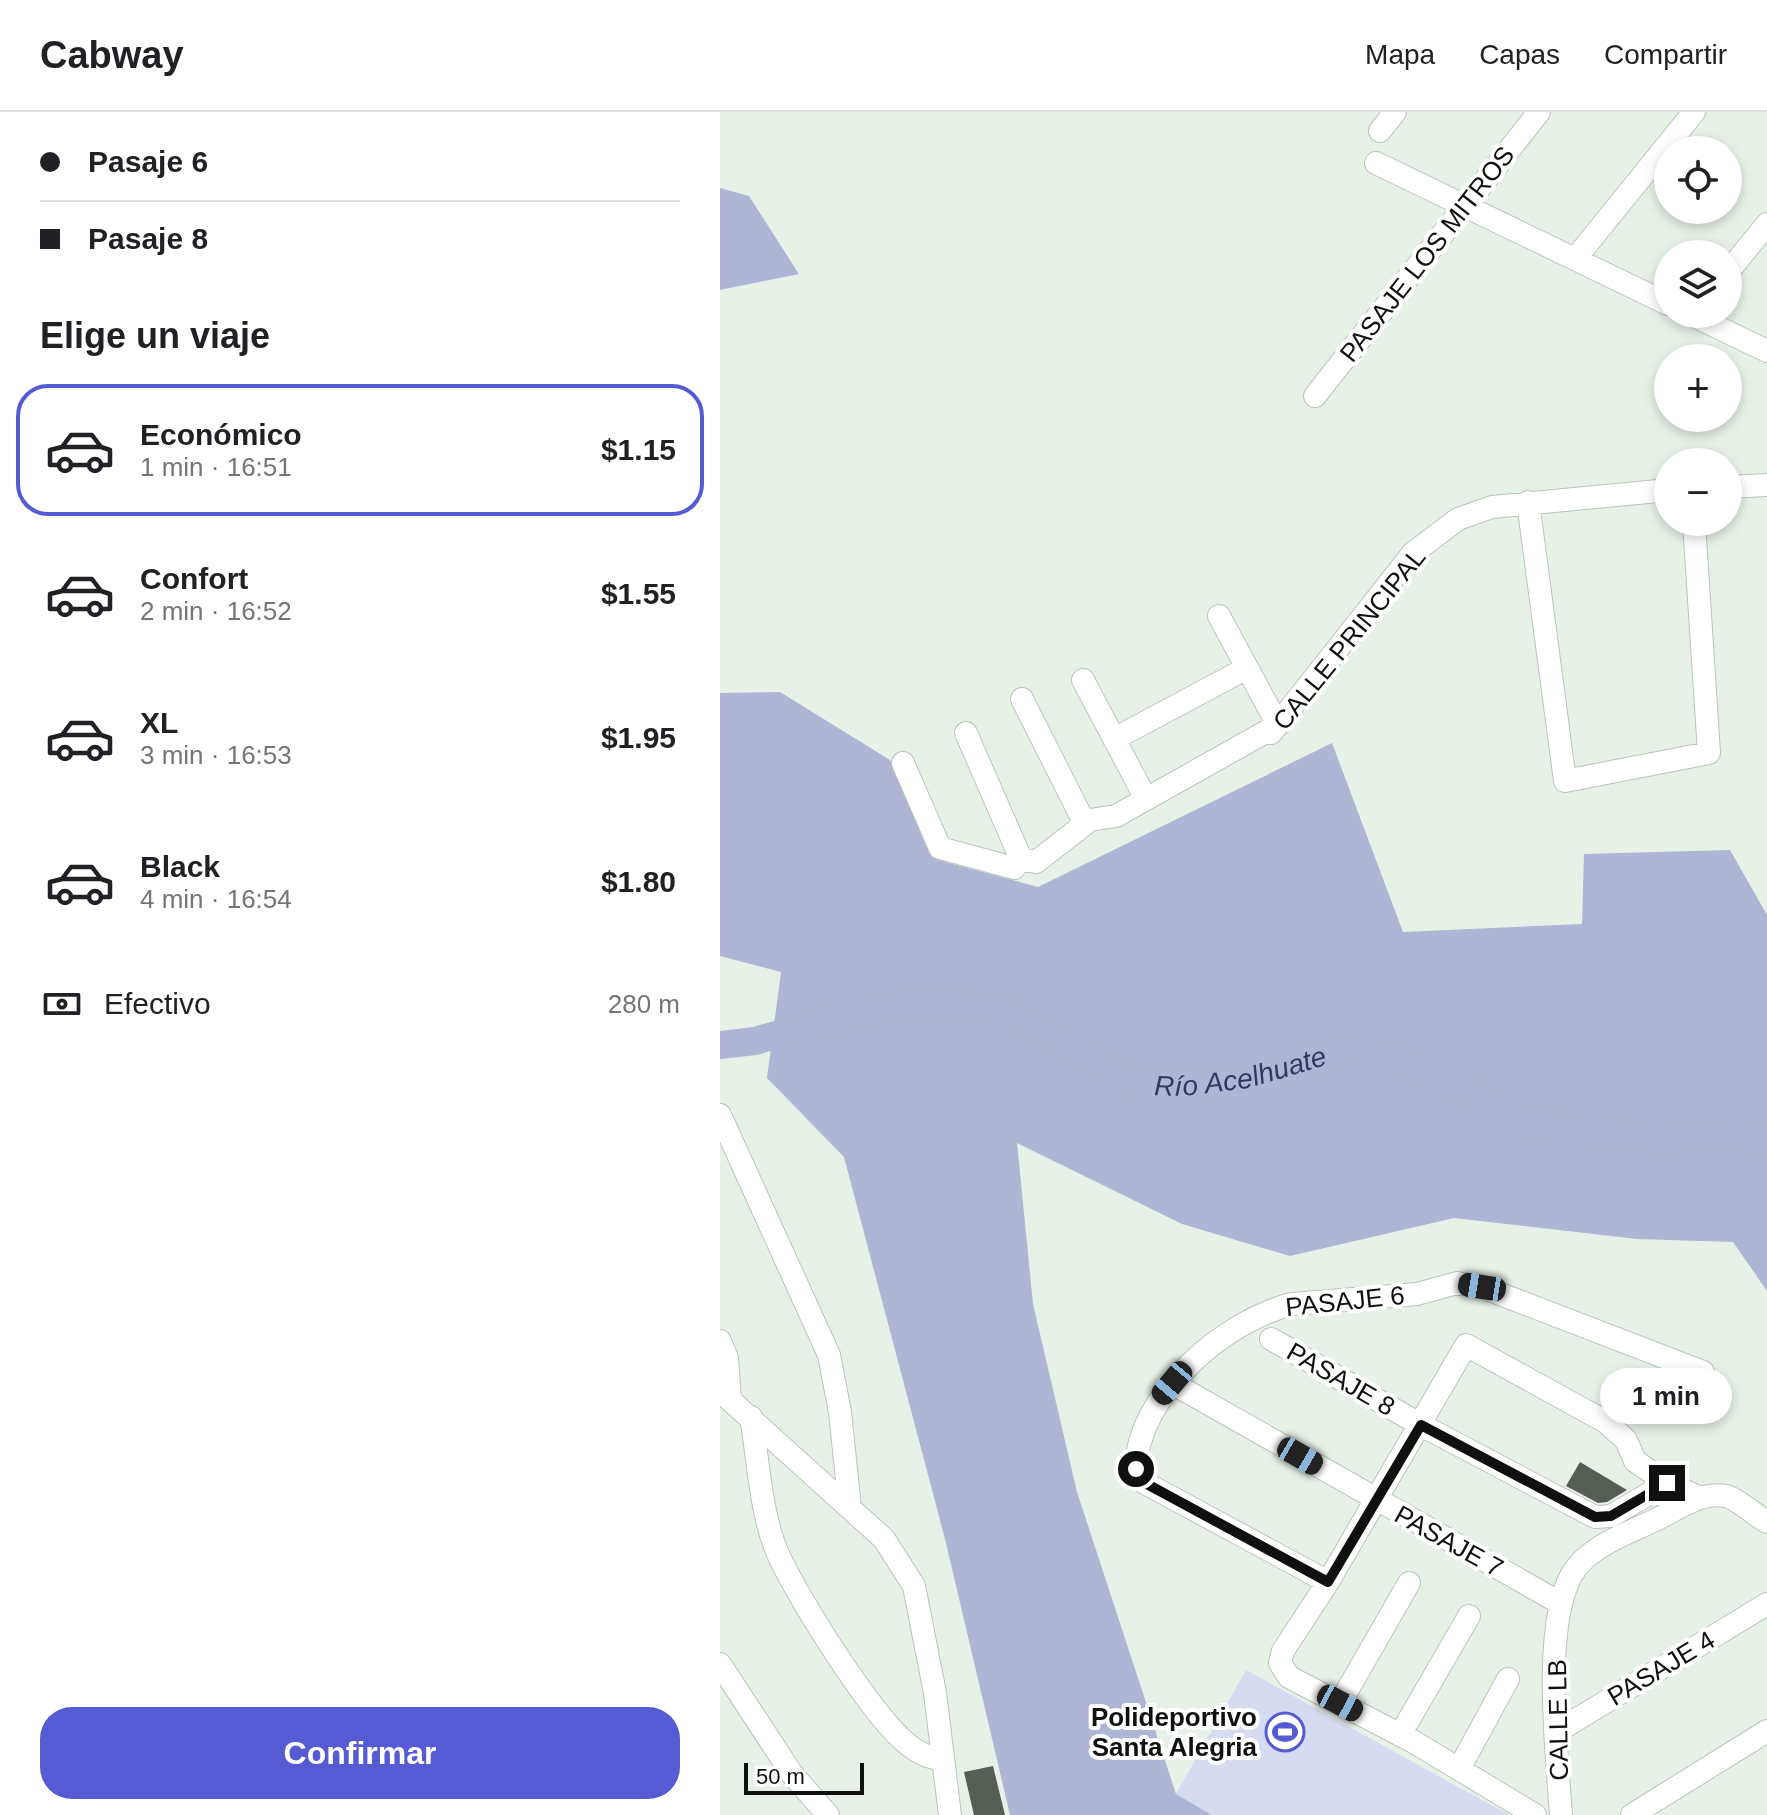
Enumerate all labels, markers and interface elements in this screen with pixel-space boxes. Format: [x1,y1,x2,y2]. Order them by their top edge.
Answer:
text: Cabway [40,34,184,76]
text: Mapa [1365,39,1435,70]
text: Capas [1479,39,1560,70]
text: Compartir [1604,39,1727,70]
map controls [1654,136,1742,536]
button: locate [1654,136,1742,224]
street label: PASAJE LOS MITROS [1333,140,1521,368]
text: Pasaje 6 [88,145,208,178]
text: Pasaje 8 [88,222,208,255]
button: layers [1654,240,1742,328]
text: Elige un viaje [40,315,270,356]
button: + [1654,344,1742,432]
icon: car [44,414,116,486]
text: Económico [140,418,302,451]
text: $1.15 [601,433,676,466]
button: − [1654,448,1742,536]
text: 1 min · 16:51 [140,452,292,482]
street label: CALLE PRINCIPAL [1267,542,1431,736]
icon: car [44,558,116,630]
text: Confort [140,562,248,595]
text: $1.55 [601,577,676,610]
text: 2 min · 16:52 [140,596,292,626]
icon: car [44,702,116,774]
text: XL [140,706,178,739]
text: $1.95 [601,721,676,754]
text: 3 min · 16:53 [140,740,292,770]
icon: car [44,846,116,918]
text: Black [140,850,220,883]
text: $1.80 [601,865,676,898]
text: 4 min · 16:54 [140,884,292,914]
icon: cash [40,982,84,1026]
text: Efectivo [104,987,211,1020]
text: 280 m [608,989,680,1019]
water label: Río Acelhuate [1154,1040,1330,1102]
car [1456,1271,1508,1303]
street label: PASAJE 6 [1284,1280,1406,1322]
street label: PASAJE 8 [1282,1336,1400,1422]
car [1147,1357,1197,1409]
callout: 1 min [1601,1367,1733,1423]
text: 1 min [1632,1381,1700,1411]
car [1273,1434,1327,1478]
route start [1118,1451,1154,1487]
route end [1649,1465,1685,1501]
street label: PASAJE 7 [1389,1499,1509,1583]
street label: PASAJE 4 [1602,1624,1720,1712]
street label: CALLE LB [1542,1659,1574,1781]
car [1313,1681,1367,1725]
place label: Polideportivo Santa Alegria [1091,1702,1258,1762]
button: Confirmar [40,1707,680,1799]
sports icon: Polideportivo Santa Alegria [1264,1711,1306,1753]
scale bar [744,1759,864,1795]
text: 50 m [756,1764,805,1789]

